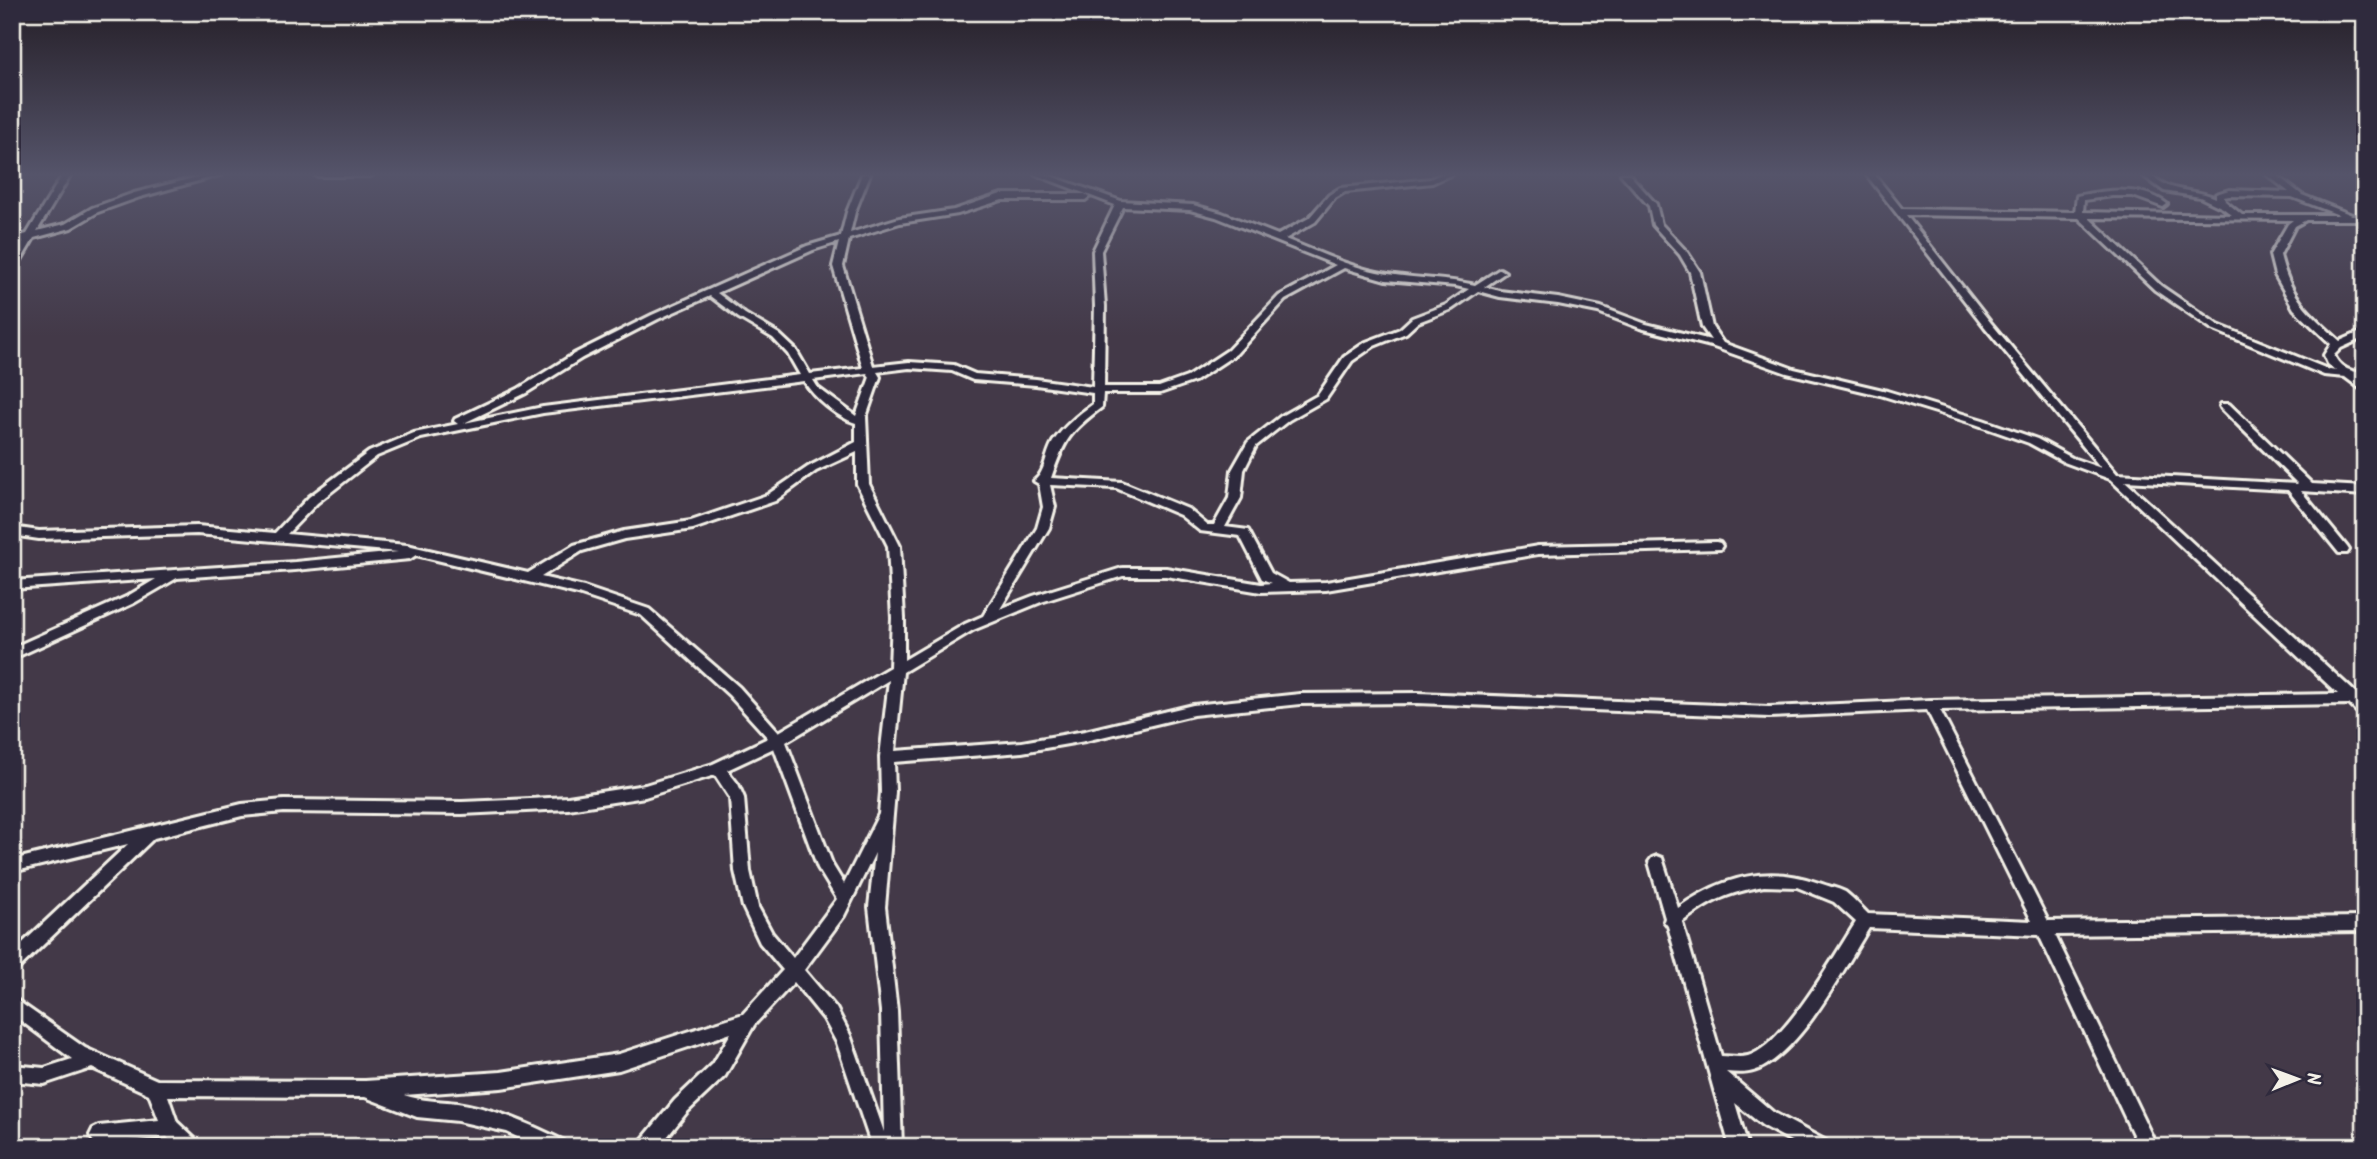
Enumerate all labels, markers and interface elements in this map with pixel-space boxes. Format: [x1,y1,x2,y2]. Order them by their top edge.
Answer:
north arrow [2262,1044,2332,1114]
text: N [2297,1072,2327,1085]

